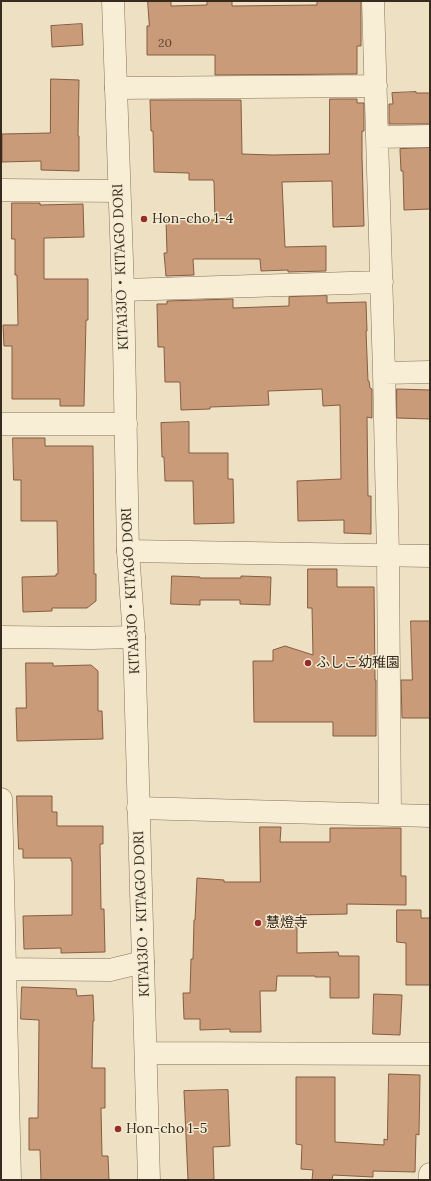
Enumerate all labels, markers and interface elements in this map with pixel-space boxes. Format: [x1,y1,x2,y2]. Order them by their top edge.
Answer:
house number: 20 [158,37,172,51]
street label: KITA13JO・KITAGO DORI [110,183,132,351]
place label: Hon-cho 1-4 [152,211,233,227]
marker: Hon-cho 1-4 [139,214,149,224]
street label: KITA13JO・KITAGO DORI [118,507,144,675]
place label: ふしこ幼稚園 [316,655,400,671]
marker: ふしこ幼稚園 [303,658,313,668]
street label: KITA13JO・KITAGO DORI [131,830,153,998]
place label: 慧燈寺 [266,915,308,931]
marker: 慧燈寺 [253,918,263,928]
place label: Hon-cho 1-5 [126,1121,207,1137]
marker: Hon-cho 1-5 [113,1124,123,1134]

